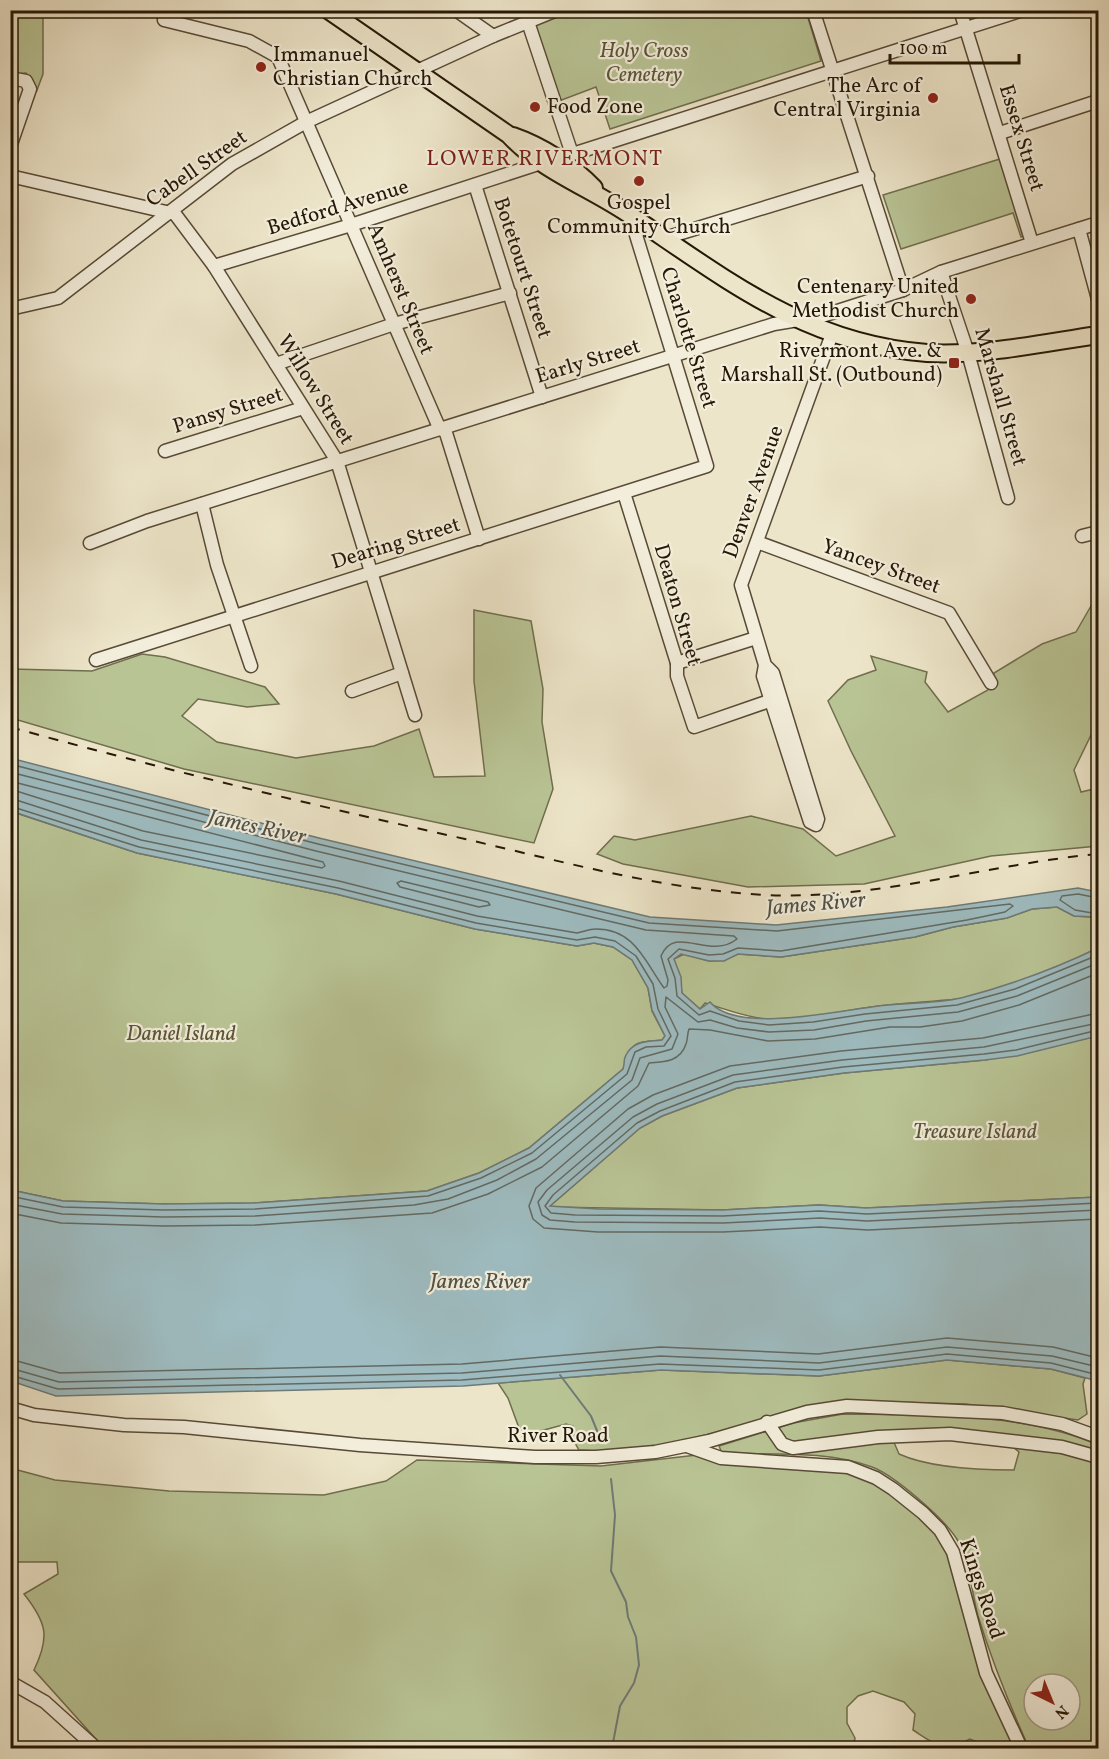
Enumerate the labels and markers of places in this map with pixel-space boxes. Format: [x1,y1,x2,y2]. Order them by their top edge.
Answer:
place label: Immanuel Christian Church [273,41,432,94]
marker: Immanuel Christian Church [254,60,268,74]
place label: The Arc of Central Virginia [773,72,923,125]
marker: The Arc of Central Virginia [926,91,940,105]
place label: Food Zone [547,93,643,122]
marker: Food Zone [528,100,542,114]
marker: Gospel Community Church [632,174,646,188]
place label: Gospel Community Church [547,189,731,242]
place label: Centenary United Methodist Church [792,273,959,326]
marker: Centenary United Methodist Church [964,292,978,306]
place label: Rivermont Ave. & Marshall St. (Outbound) [721,337,942,390]
marker: Rivermont Ave. & Marshall St. (Outbound) [947,356,961,370]

